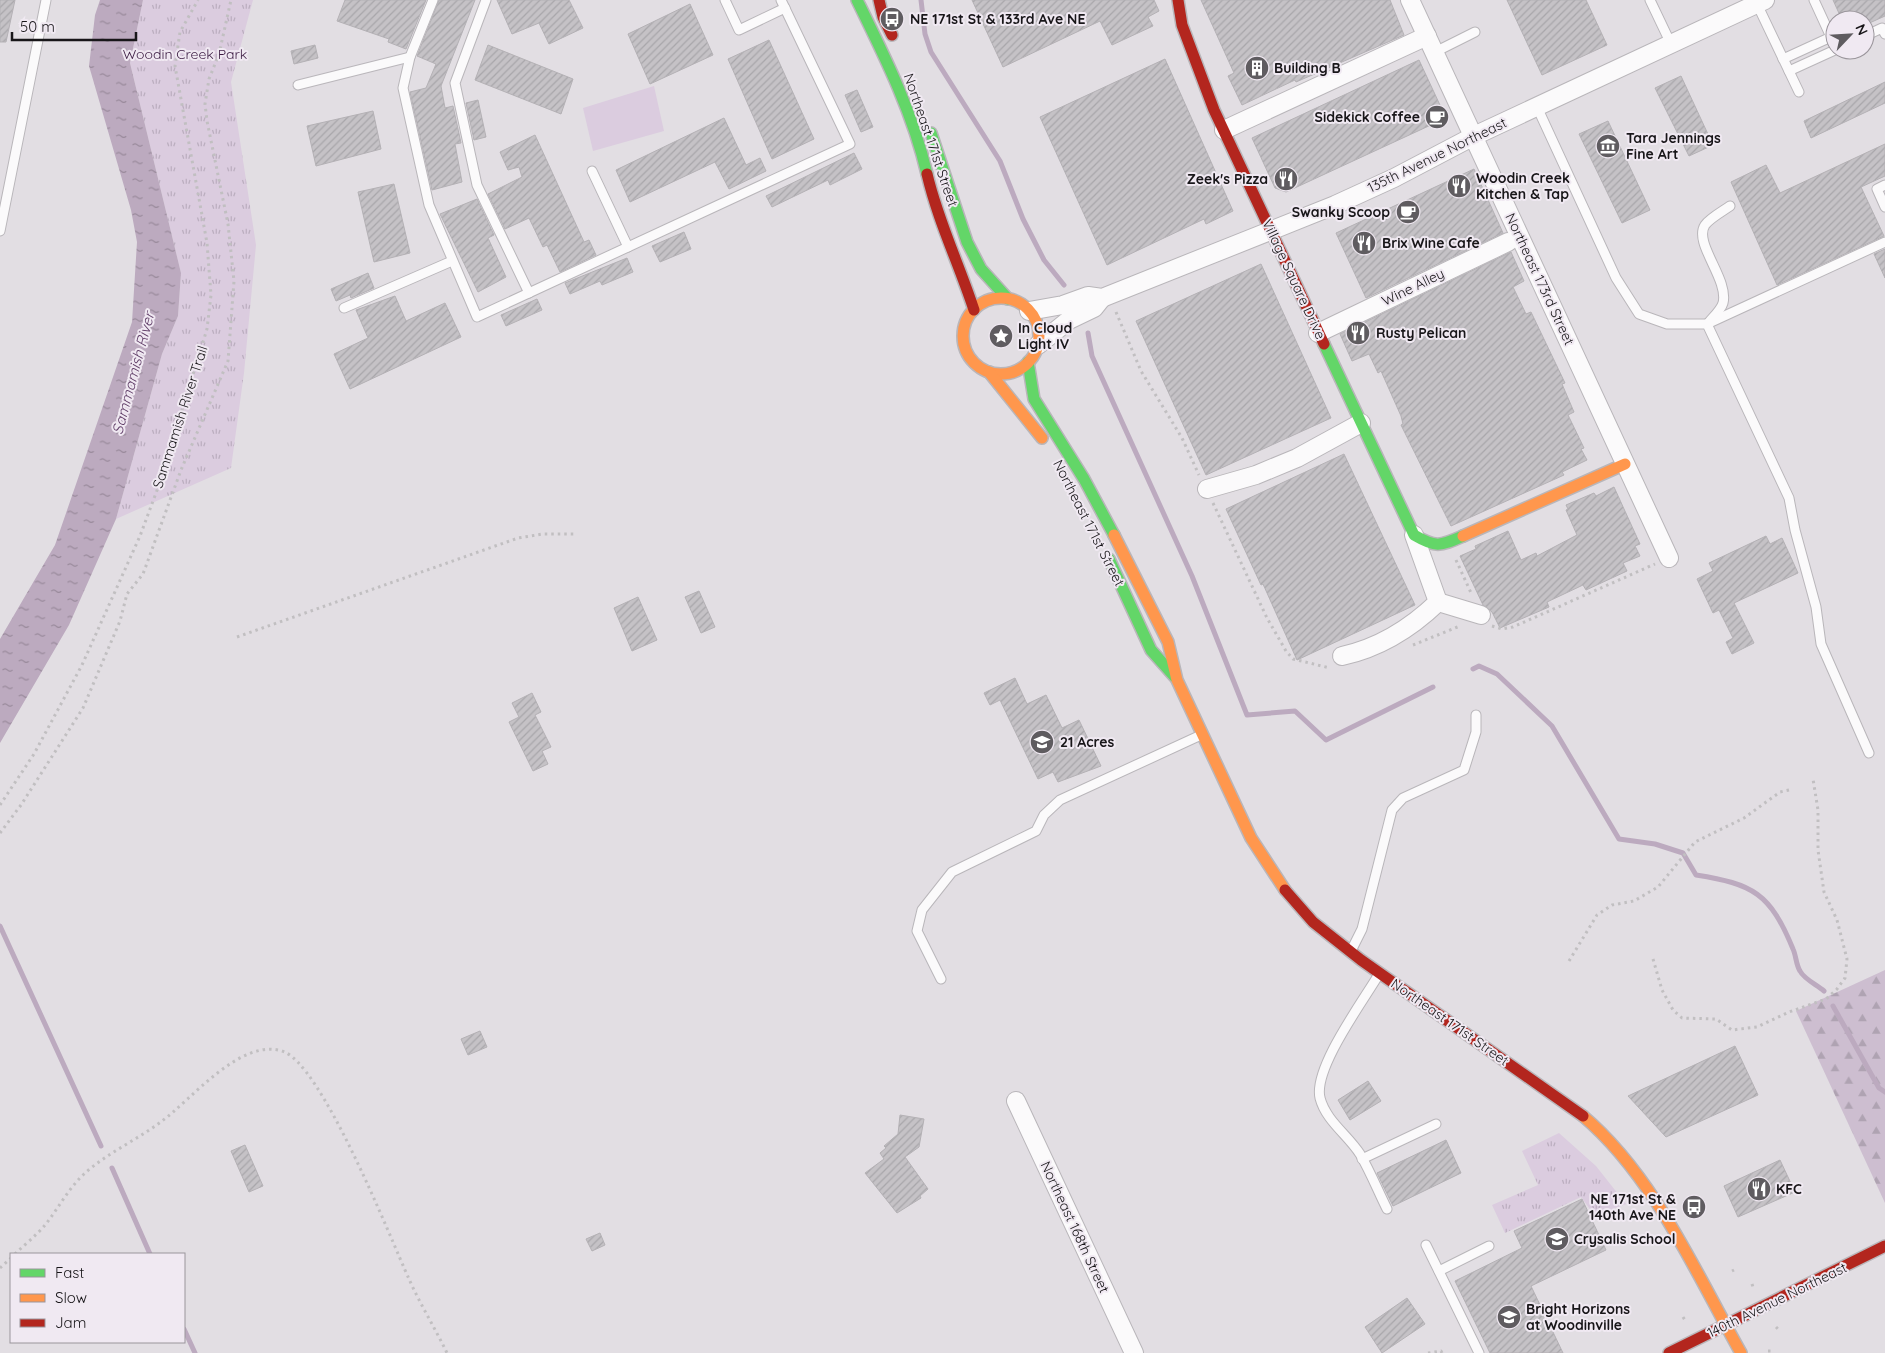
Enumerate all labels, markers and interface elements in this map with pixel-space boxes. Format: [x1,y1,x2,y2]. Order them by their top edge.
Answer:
bus stop icon: NE 171st St & 133rd Ave NE [879,6,905,32]
scale bar [12,10,136,42]
place label: NE 171st St & 133rd Ave NE [910,10,1085,28]
north arrow [1825,10,1875,60]
text: 50 m [20,17,55,36]
text: N [1851,21,1872,38]
park label: Woodin Creek Park [123,45,247,63]
building icon: Building B [1244,55,1270,81]
place label: Building B [1274,59,1341,77]
street label: Northeast 171st Street [900,71,962,209]
cafe icon: Sidekick Coffee [1424,104,1450,130]
place label: Sidekick Coffee [1315,108,1420,126]
street label: 135th Avenue Northeast [1364,113,1510,197]
place label: Tara Jennings Fine Art [1626,129,1721,163]
museum icon: Tara Jennings Fine Art [1595,133,1621,159]
restaurant icon: Zeek's Pizza [1273,166,1299,192]
place label: Woodin Creek Kitchen & Tap [1476,169,1570,203]
place label: Zeek's Pizza [1187,170,1268,188]
restaurant icon: Woodin Creek Kitchen & Tap [1446,173,1472,199]
cafe icon: Swanky Scoop [1395,199,1421,225]
place label: Swanky Scoop [1292,203,1390,221]
street label: Northeast 173rd Street [1501,210,1579,348]
street label: Village Square Drive [1258,216,1330,342]
restaurant icon: Brix Wine Cafe [1351,230,1377,256]
place label: Brix Wine Cafe [1382,234,1480,252]
street label: Wine Alley [1379,264,1447,310]
water label: Sammamish River [108,308,159,436]
place label: In Cloud Light IV [1018,319,1072,353]
restaurant icon: Rusty Pelican [1345,320,1371,346]
place icon: In Cloud Light IV [988,323,1014,349]
place label: Rusty Pelican [1376,324,1466,342]
street label: Sammamish River Trail [148,343,212,491]
street label: Northeast 171st Street [1049,457,1129,590]
school or university icon: 21 Acres [1029,729,1055,755]
place label: 21 Acres [1060,733,1115,751]
street label: Northeast 171st Street [1388,974,1513,1070]
street label: Northeast 168th Street [1037,1158,1114,1296]
restaurant icon: KFC [1746,1176,1772,1202]
place label: KFC [1776,1180,1802,1198]
place label: NE 171st St & 140th Ave NE [1589,1190,1676,1224]
bus stop icon: NE 171st St & 140th Ave NE [1681,1194,1707,1220]
school or university icon: Crysalis School [1544,1226,1570,1252]
place label: Crysalis School [1574,1230,1675,1248]
legend [10,1253,185,1343]
street label: 140th Avenue Northeast [1704,1258,1850,1342]
text: Fast [55,1263,84,1282]
text: Slow [55,1288,87,1307]
place label: Bright Horizons at Woodinville [1526,1300,1630,1334]
school or university icon: Bright Horizons at Woodinville [1496,1304,1522,1330]
text: Jam [55,1313,86,1332]

